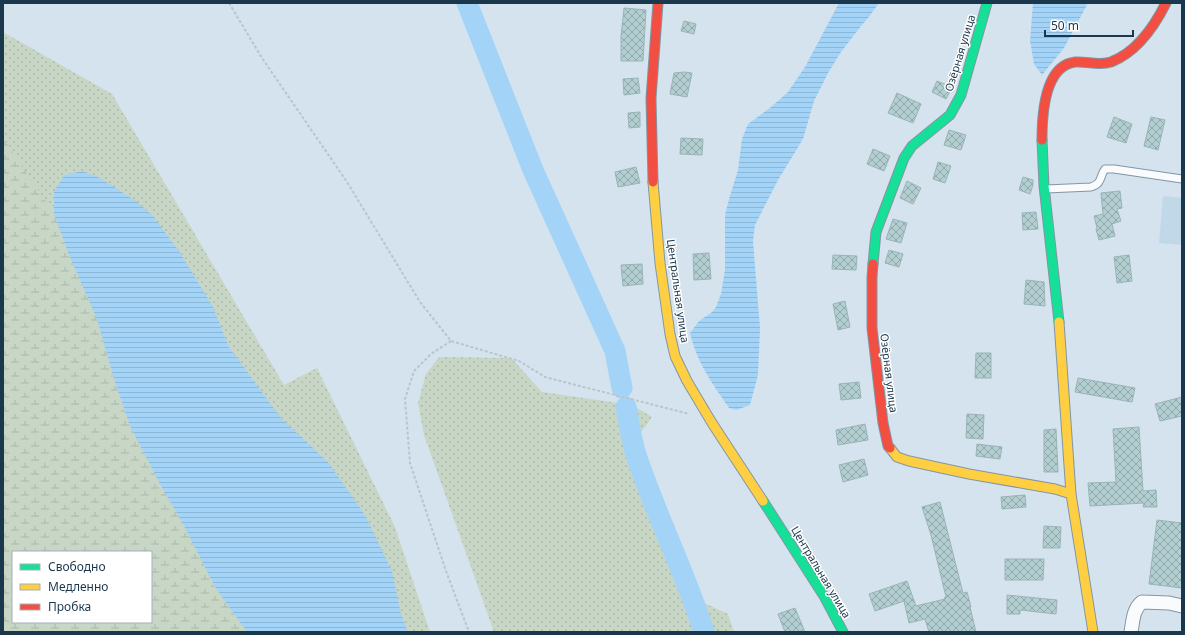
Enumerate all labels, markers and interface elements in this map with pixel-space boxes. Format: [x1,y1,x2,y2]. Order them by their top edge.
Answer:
scale bar [1045,12,1133,38]
street label: Озёрная улица [941,13,978,93]
text: 50 m [1051,17,1079,34]
street label: Центральная улица [664,238,693,344]
street label: Озёрная улица [877,332,902,413]
street label: Центральная улица [788,523,855,620]
legend [12,551,152,623]
text: Свободно [48,558,106,575]
text: Медленно [48,578,108,595]
text: Пробка [48,598,91,615]

